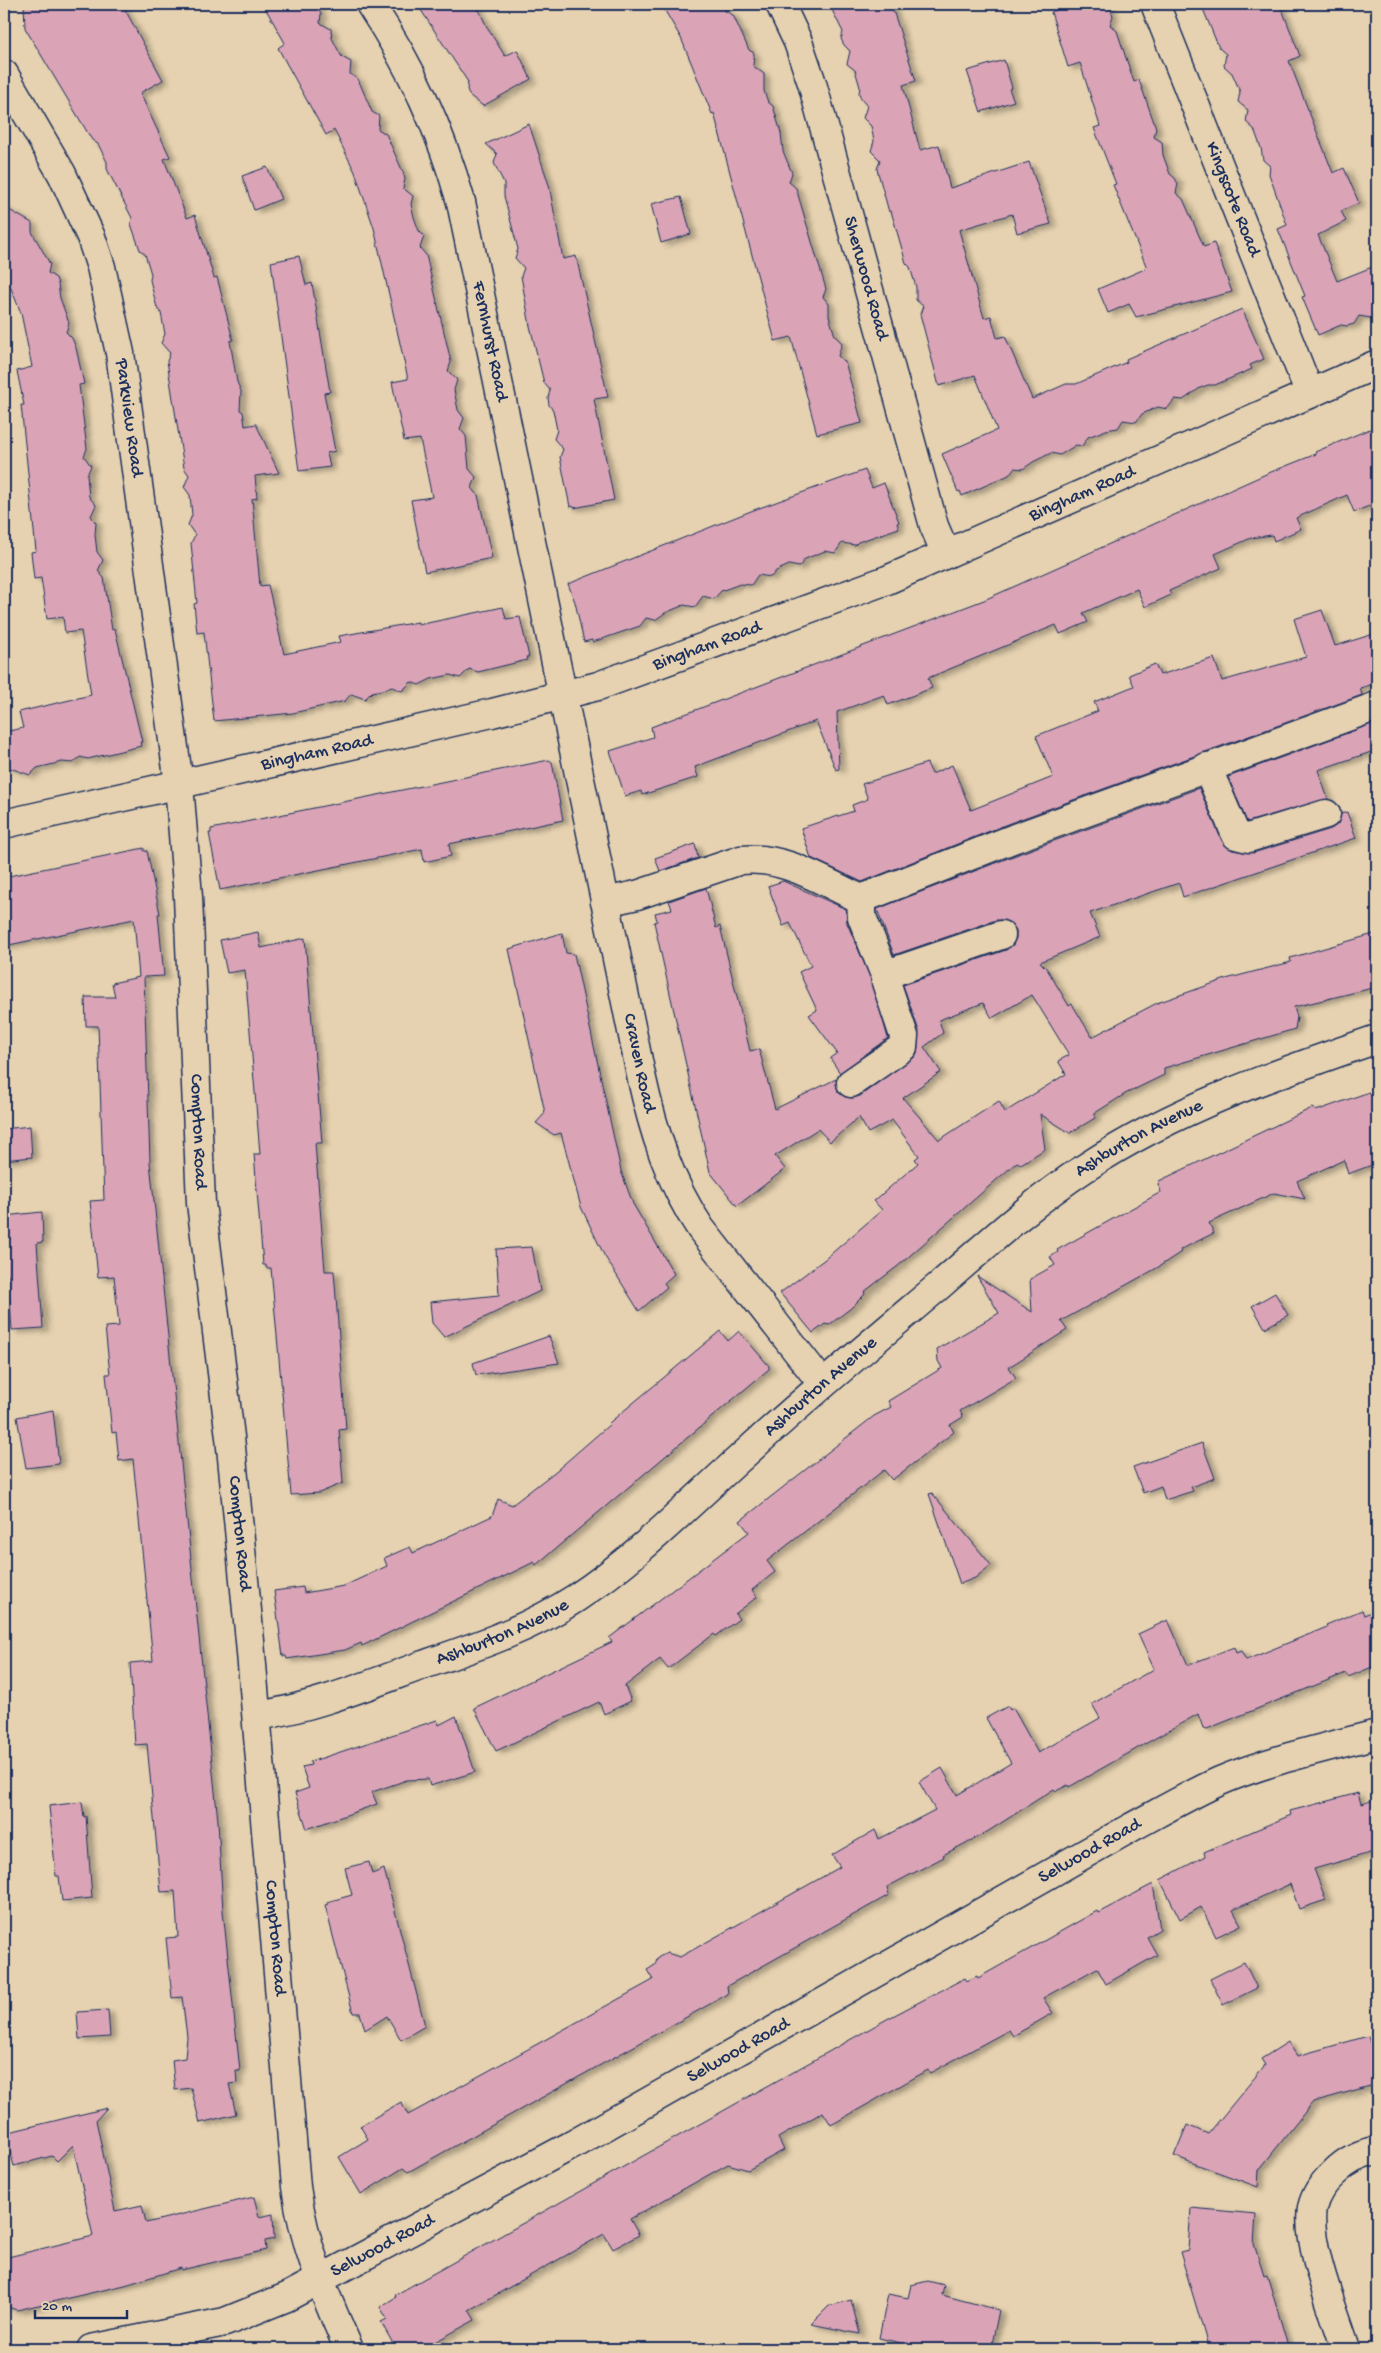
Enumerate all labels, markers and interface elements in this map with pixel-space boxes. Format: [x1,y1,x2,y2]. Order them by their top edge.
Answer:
street label: Kingscote Road [1199,138,1266,262]
street label: Sherwood Road [838,214,894,345]
street label: Fernhurst Road [466,278,514,405]
street label: Parkview Road [109,356,149,480]
street label: Bingham Road [1024,460,1141,528]
street label: Bingham Road [649,615,766,677]
street label: Bingham Road [258,729,377,777]
street label: Craven Road [617,1011,662,1117]
street label: Compton Road [184,1073,212,1192]
street label: Ashburton Avenue [1071,1094,1207,1183]
street label: Ashburton Avenue [759,1331,882,1442]
street label: Compton Road [222,1475,257,1594]
street label: Ashburton Avenue [433,1594,573,1671]
street label: Selwood Road [1034,1812,1147,1889]
street label: Compton Road [259,1879,291,1998]
street label: Selwood Road [683,2011,796,2089]
street label: Selwood Road [327,2208,440,2283]
scale bar [35,2288,128,2320]
text: 20 m [42,2298,72,2316]

